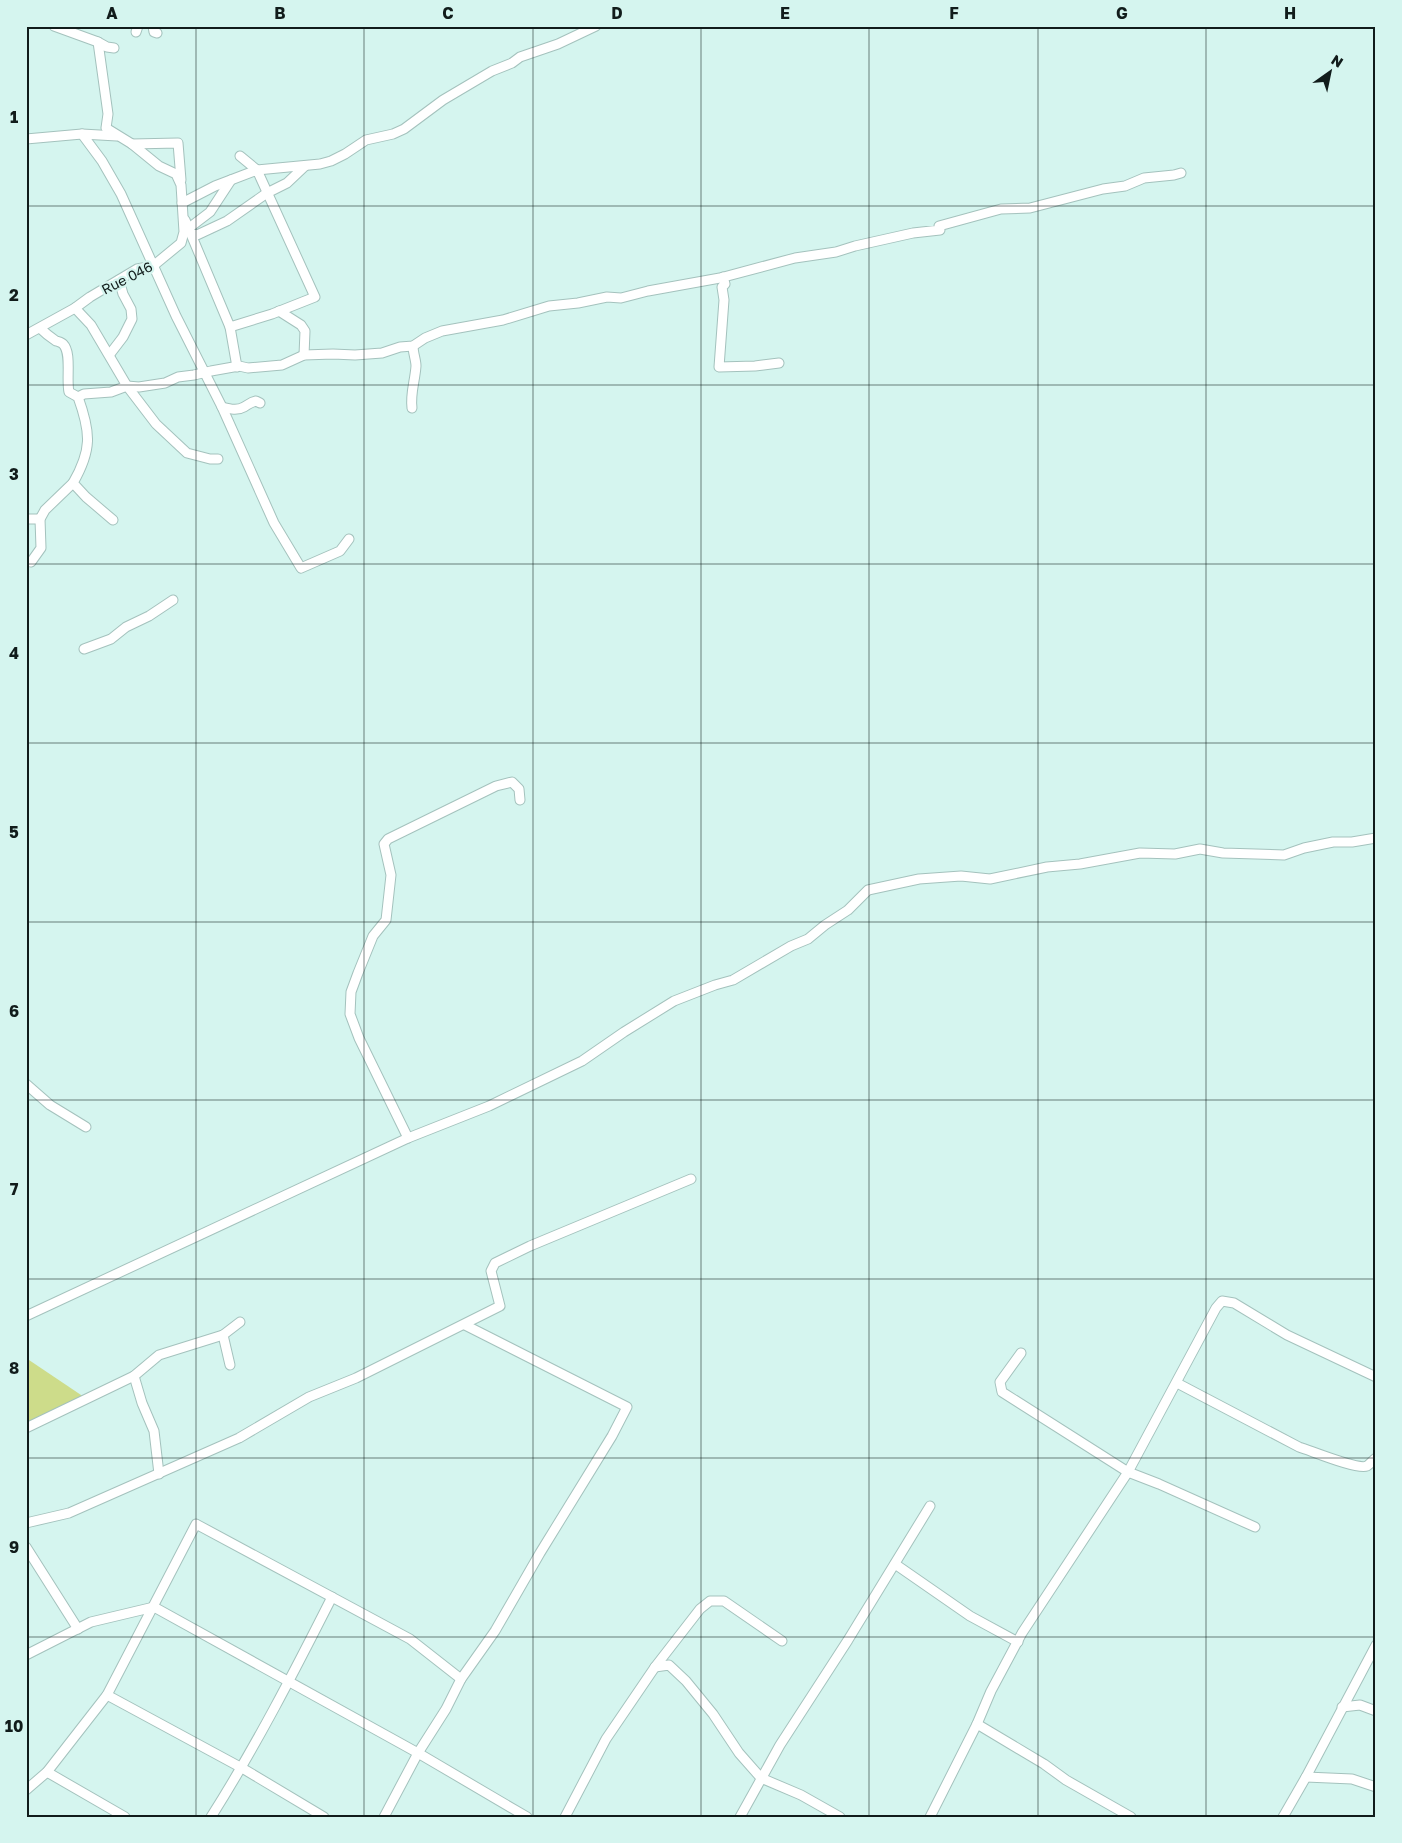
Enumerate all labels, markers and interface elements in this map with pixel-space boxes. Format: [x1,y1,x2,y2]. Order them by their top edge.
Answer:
text: A [106,3,118,23]
text: B [274,3,286,23]
text: C [442,3,454,23]
text: D [611,3,623,23]
text: E [780,3,790,23]
text: F [949,3,959,23]
text: G [1116,3,1128,23]
text: H [1284,3,1296,23]
north arrow [1304,48,1354,98]
text: N [1328,51,1346,71]
text: 1 [10,107,18,127]
street label: Rue 046 [98,257,155,298]
text: 2 [9,285,19,305]
text: 3 [9,464,19,484]
text: 4 [9,643,19,663]
text: 5 [9,822,19,842]
text: 6 [9,1001,19,1021]
text: 7 [10,1179,19,1199]
text: 8 [9,1358,19,1378]
text: 9 [9,1537,19,1557]
text: 10 [5,1716,23,1736]

